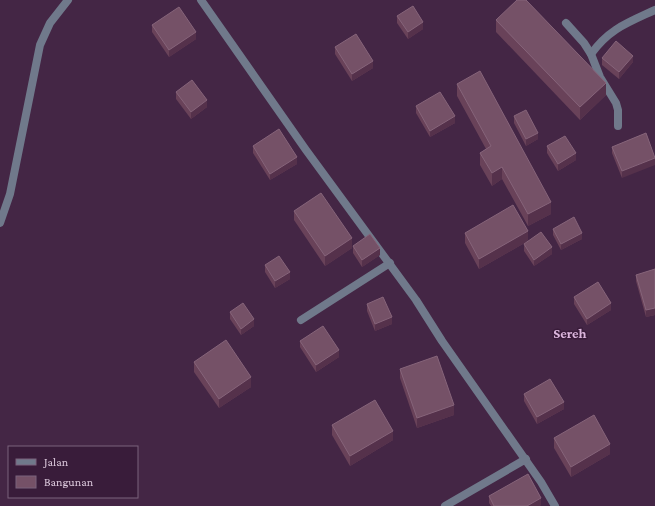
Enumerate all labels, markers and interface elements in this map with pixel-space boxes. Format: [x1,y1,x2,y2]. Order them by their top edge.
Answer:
district label: Sereh [553,325,587,341]
legend [8,446,138,498]
text: Jalan [43,455,69,469]
text: Bangunan [44,475,94,489]

